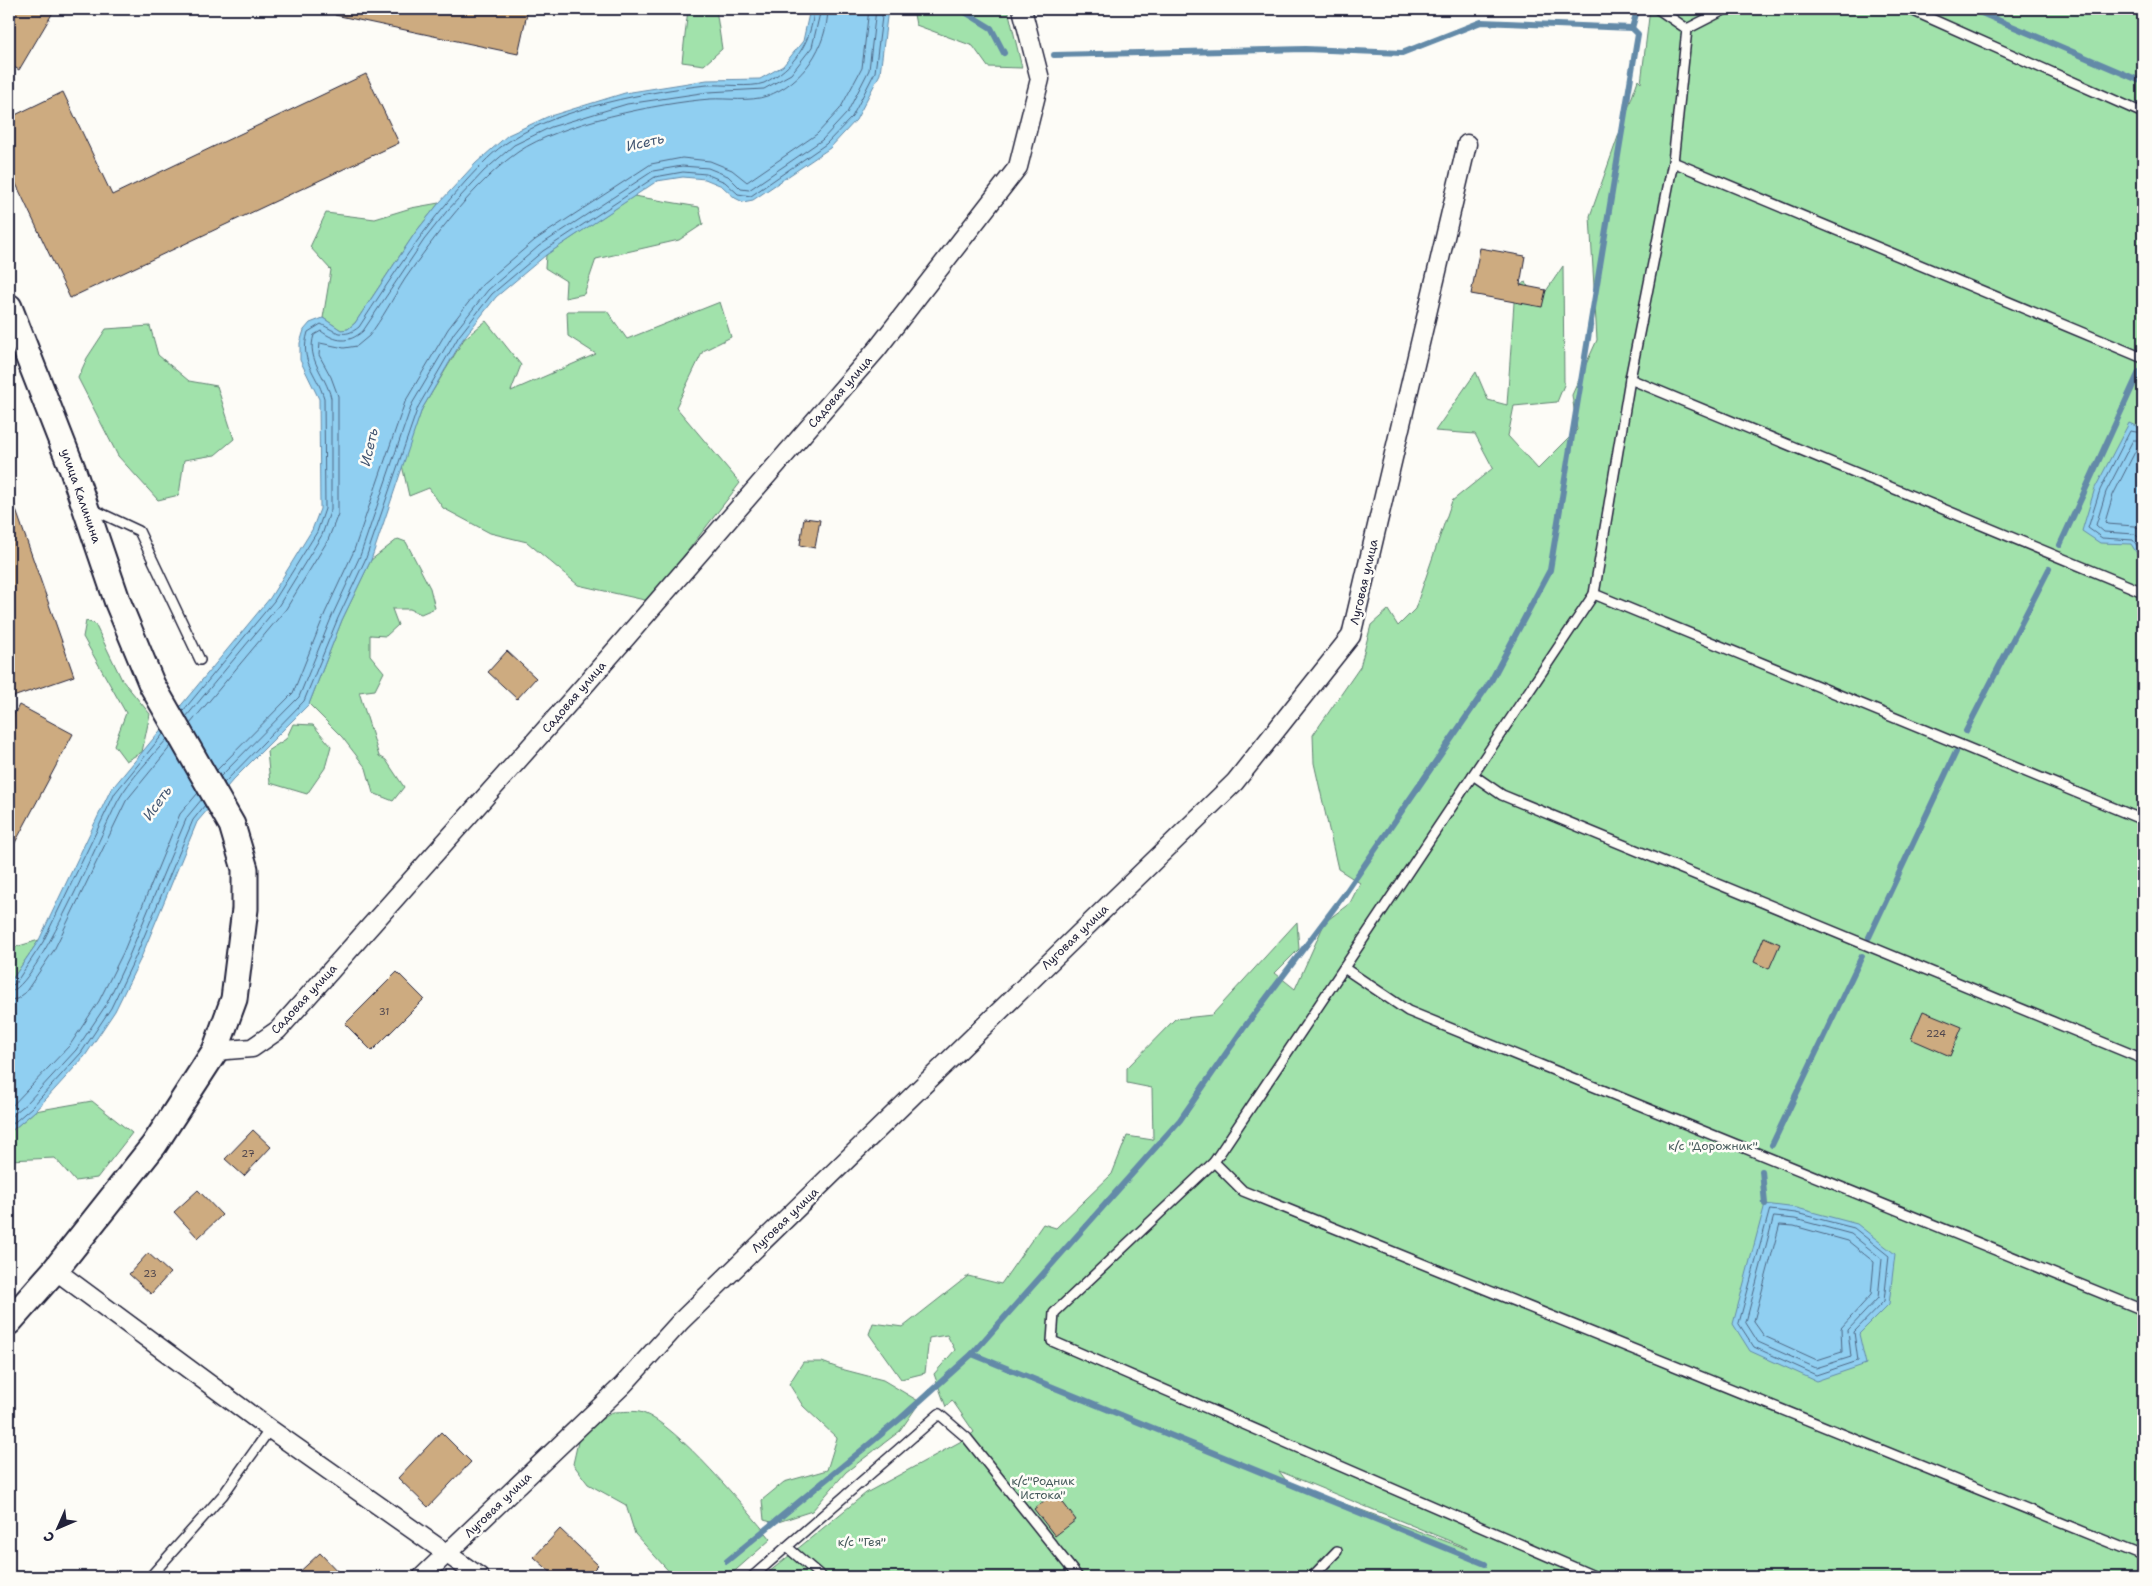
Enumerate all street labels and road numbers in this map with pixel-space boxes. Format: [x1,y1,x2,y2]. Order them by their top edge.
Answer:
street label: Садовая улица [804,352,876,431]
street label: улица Калинина [57,447,105,546]
street label: Луговая улица [1346,537,1382,626]
street label: Садовая улица [538,657,610,736]
street label: Луговая улица [1038,901,1112,973]
street label: Садовая улица [267,960,341,1037]
street label: Луговая улица [748,1184,822,1256]
street label: Луговая улица [461,1469,535,1541]

